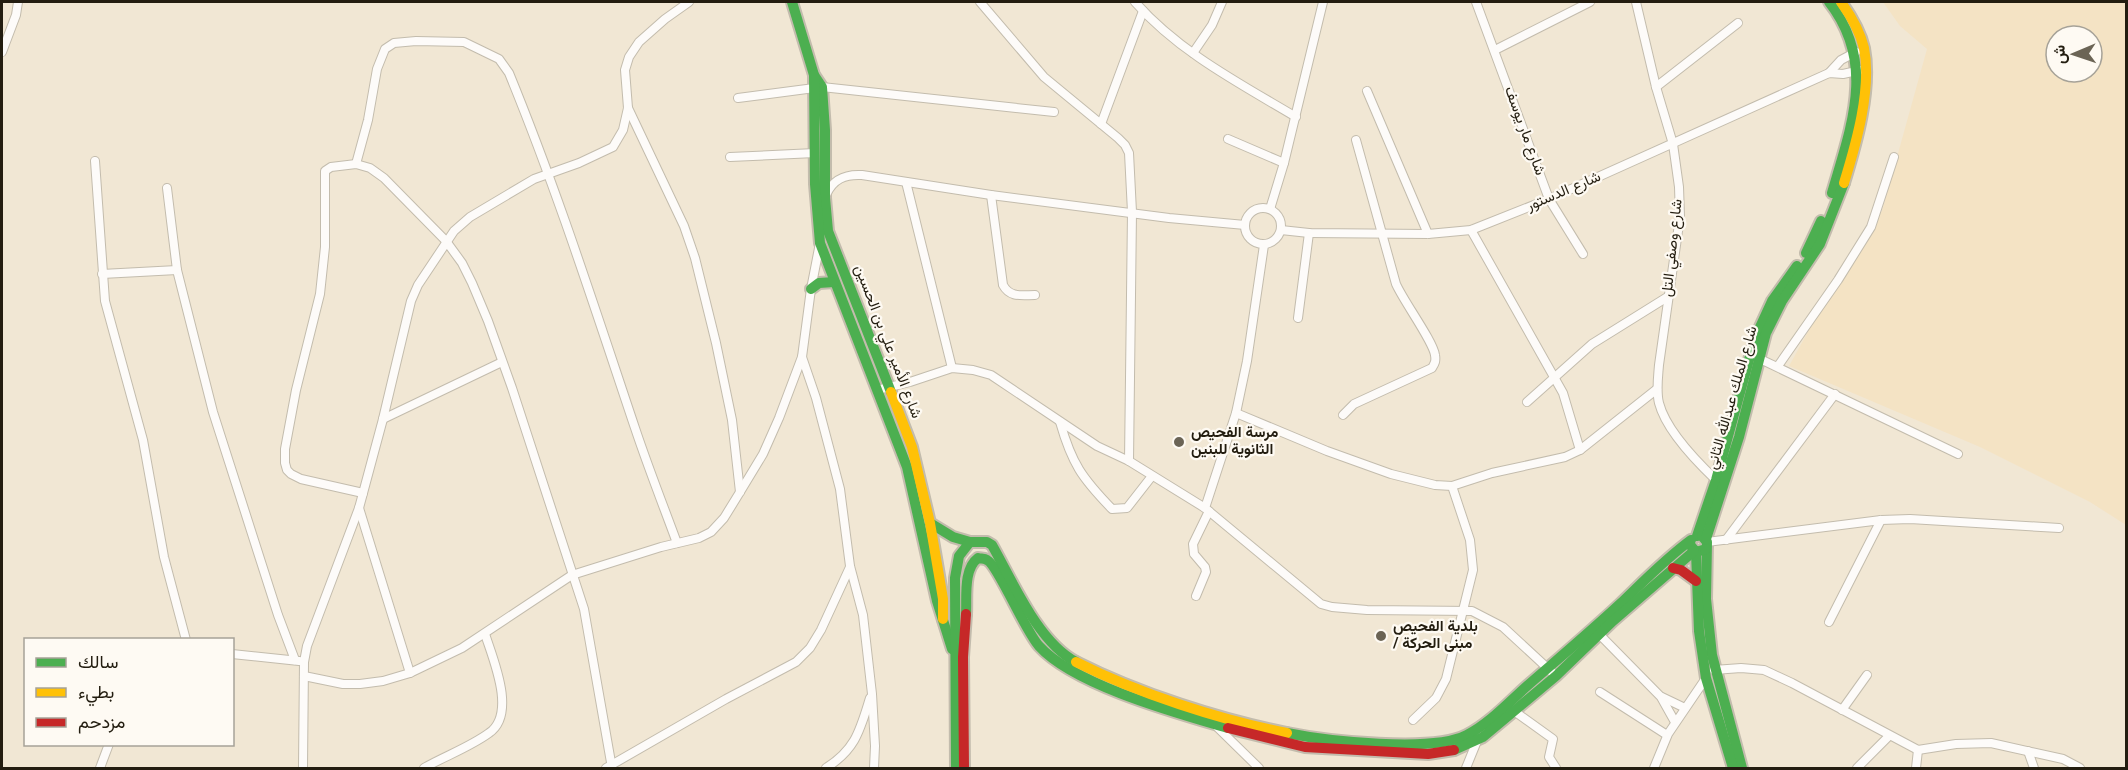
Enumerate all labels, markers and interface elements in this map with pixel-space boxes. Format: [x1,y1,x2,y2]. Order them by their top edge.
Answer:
north arrow [2044,24,2104,84]
text: ش [2049,44,2074,64]
street label: شارع مار يوسف [1497,83,1551,179]
street label: شارع الدستور [1522,166,1605,218]
street label: شارع وصفي التل [1656,198,1690,298]
street label: شارع الأمير علي بن الحسين [847,262,927,422]
street label: شارع الملك عبدالله الثاني [1701,323,1765,473]
place label: مرسة الفحيص الثانوية للبنين [1191,422,1278,462]
marker: مرسة الفحيص الثانوية للبنين [1172,435,1186,449]
place label: بلدية الفحيص / مبنى الحركة [1392,616,1478,656]
marker: بلدية الفحيص / مبنى الحركة [1374,629,1388,643]
legend [24,638,234,746]
text: سالك [78,650,118,678]
text: بطيء [78,680,114,708]
text: مزدحم [78,710,125,738]

